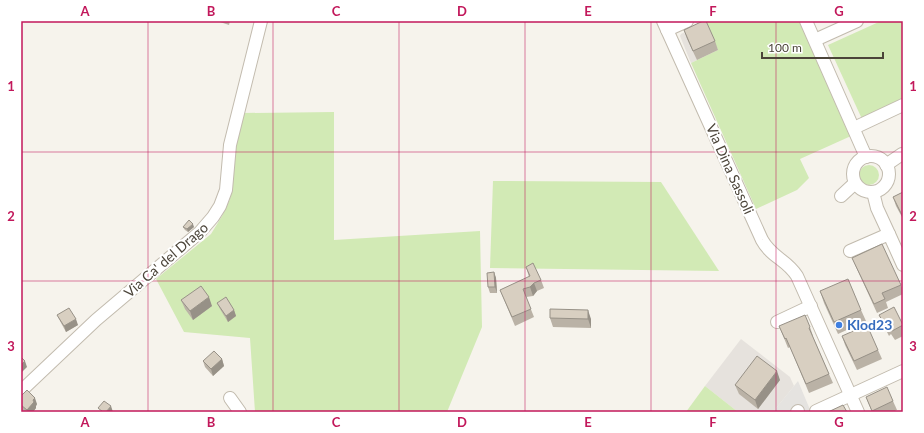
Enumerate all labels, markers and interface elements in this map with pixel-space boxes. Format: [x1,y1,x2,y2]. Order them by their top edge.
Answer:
text: A [79,3,90,19]
text: B [207,3,216,19]
text: C [332,3,341,19]
text: D [457,3,467,19]
text: E [584,3,592,19]
text: F [709,3,717,19]
text: G [834,3,844,19]
scale bar [762,34,883,60]
text: 100 m [768,40,802,55]
text: 1 [7,78,15,94]
text: 1 [909,78,917,94]
street label: Via Dina Sassoli [703,121,758,216]
text: 2 [7,208,15,224]
text: 2 [909,208,917,224]
street label: Via Ca' del Drago [120,219,211,301]
place label: Klod23 [847,316,892,333]
marker: Klod23 [834,320,844,330]
text: 3 [7,338,15,354]
text: 3 [909,338,917,354]
text: A [79,414,90,430]
text: B [207,414,216,430]
text: C [332,414,341,430]
text: D [457,414,467,430]
text: E [584,414,592,430]
text: F [709,414,717,430]
text: G [834,414,844,430]

